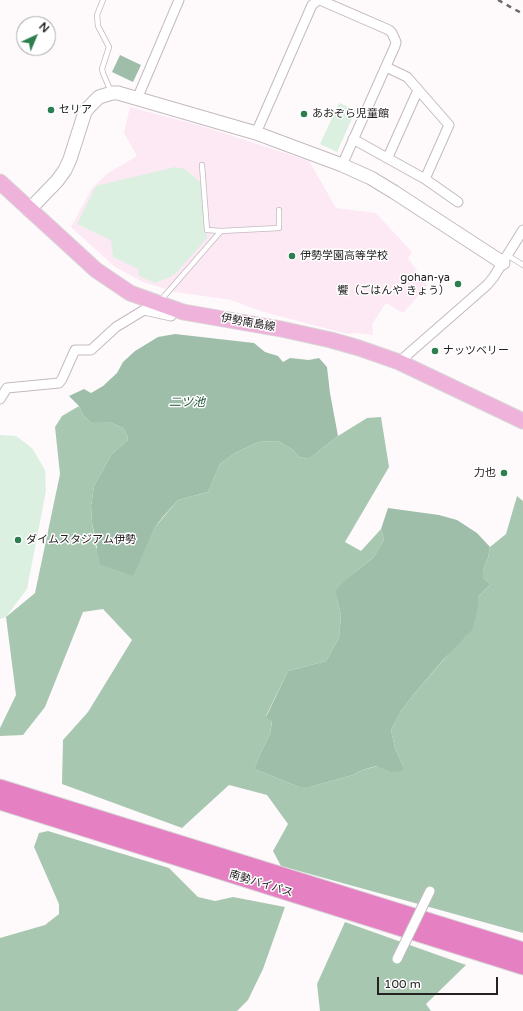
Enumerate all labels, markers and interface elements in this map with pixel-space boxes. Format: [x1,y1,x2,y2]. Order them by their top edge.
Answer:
north arrow [16,16,56,56]
text: N [36,20,52,35]
place label: セリア [59,103,92,117]
marker: セリア [46,105,56,115]
place label: あおぞら児童館 [312,107,389,121]
marker: あおぞら児童館 [299,109,309,119]
place label: 伊勢学園高等学校 [300,249,388,263]
marker: 伊勢学園高等学校 [287,251,297,261]
place label: gohan-ya 饗（ごはんや きょう） [337,271,450,297]
marker: gohan-ya 饗（ごはんや きょう） [453,279,463,289]
street label: 伊勢南島線 [220,312,276,334]
place label: ナッツベリー [443,344,509,358]
marker: ナッツベリー [430,346,440,356]
water label: 二ツ池 [169,396,205,410]
place label: 力也 [474,466,496,480]
marker: 力也 [499,468,509,478]
place label: ダイムスタジアム伊勢 [26,533,136,547]
marker: ダイムスタジアム伊勢 [13,535,23,545]
street label: 南勢バイパス [228,868,294,900]
scale bar [379,969,500,995]
text: 100 m [384,977,421,991]

